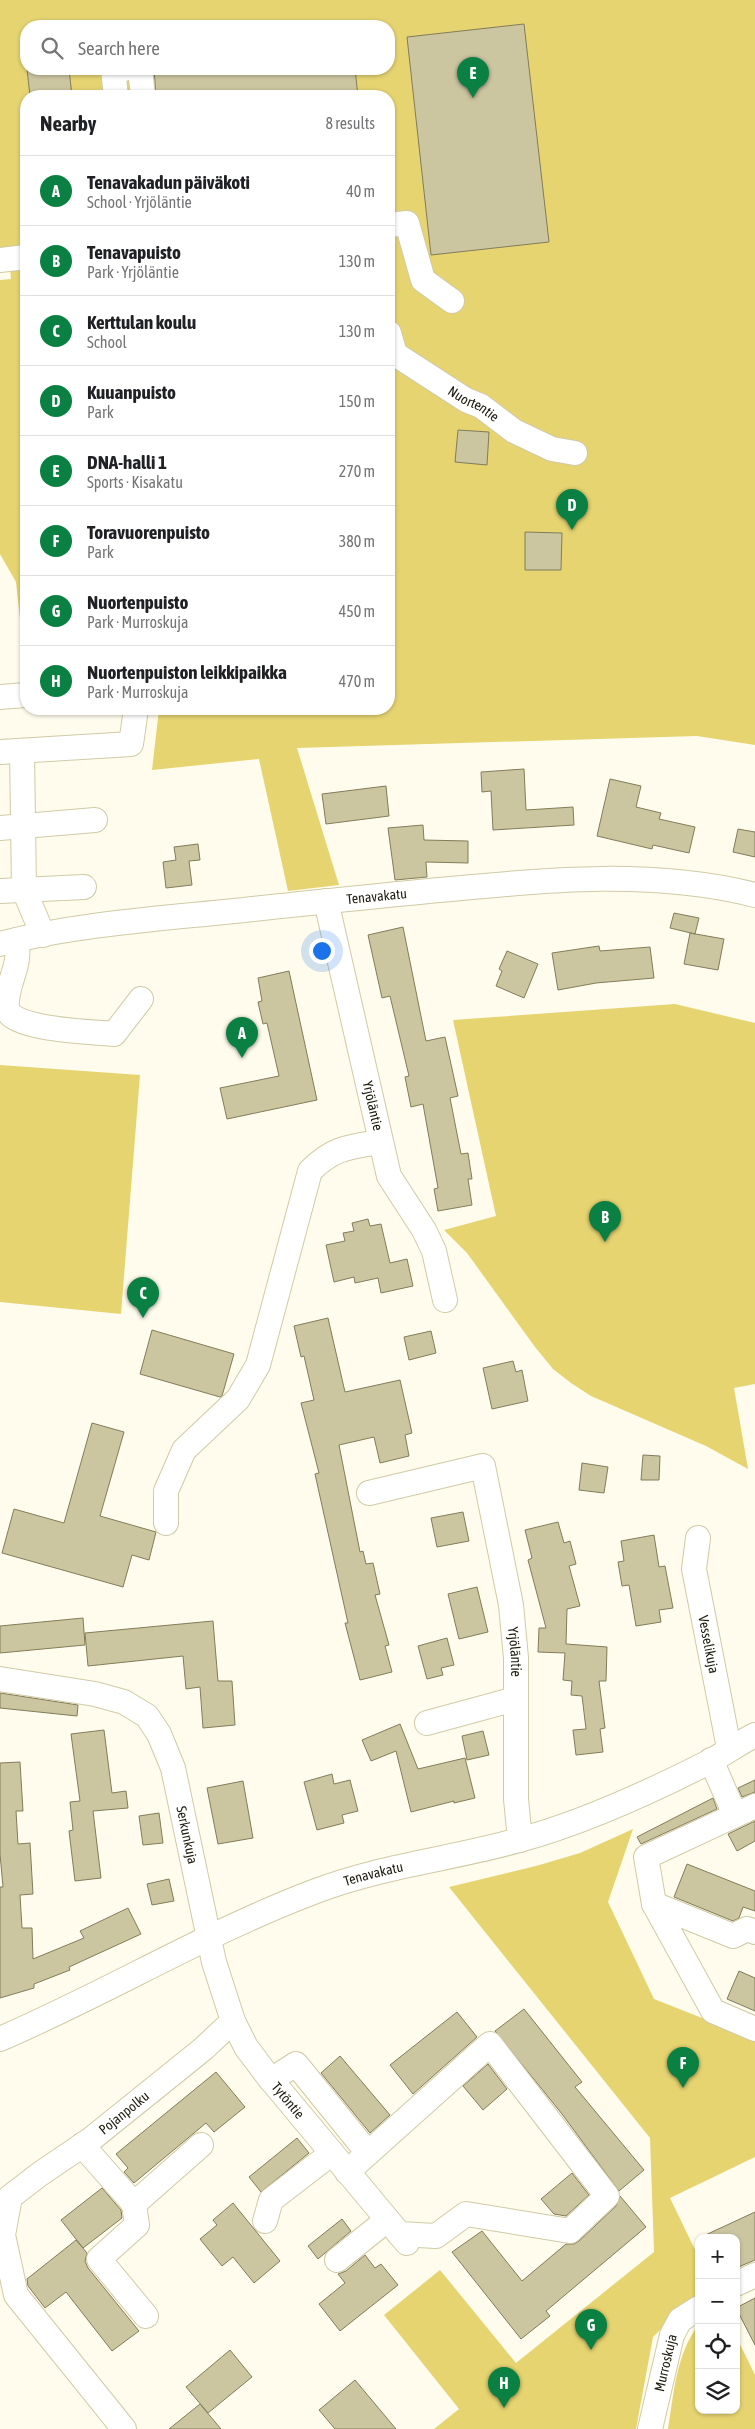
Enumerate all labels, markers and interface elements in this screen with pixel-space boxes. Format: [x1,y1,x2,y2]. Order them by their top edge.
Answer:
search box [20,20,395,75]
icon: search [38,34,66,62]
text: Search here [78,37,160,59]
pin: E [457,57,489,98]
text: Nearby [40,111,96,135]
text: 8 results [325,114,375,132]
text: Tenavakadun päiväkoti [87,171,250,193]
text: A [52,182,60,200]
text: 40 m [346,182,375,200]
text: School · Yrjöläntie [87,193,192,211]
text: Tenavapuisto [87,241,181,263]
text: B [52,252,60,270]
text: 130 m [339,252,375,270]
text: Park · Yrjöläntie [87,263,179,281]
text: Kerttulan koulu [87,311,196,333]
text: C [52,322,60,340]
text: 130 m [339,322,375,340]
text: School [87,333,127,351]
text: Kuuanpuisto [87,381,176,403]
street label: Nuortentie [445,383,502,425]
text: D [52,392,60,410]
text: 150 m [339,392,375,410]
text: Park [87,403,114,421]
text: DNA-halli 1 [87,451,167,473]
text: E [53,462,59,480]
text: 270 m [339,462,375,480]
text: Sports · Kisakatu [87,473,183,491]
pin: D [556,489,588,530]
text: Toravuorenpuisto [87,521,210,543]
text: F [53,532,59,550]
text: 380 m [339,532,375,550]
text: Park [87,543,114,561]
text: Nuortenpuisto [87,591,188,613]
text: G [52,602,60,620]
text: 450 m [339,602,375,620]
text: Park · Murroskuja [87,613,188,631]
text: Nuortenpuiston leikkipaikka [87,661,287,683]
text: H [51,672,61,690]
text: 470 m [339,672,375,690]
text: Park · Murroskuja [87,683,188,701]
street label: Tenavakatu [346,885,408,907]
your location [309,938,335,964]
pin: A [226,1017,258,1058]
street label: Yrjöläntie [359,1079,386,1132]
pin: B [589,1201,621,1242]
pin: C [127,1277,159,1318]
street label: Vesselikuja [695,1614,722,1675]
street label: Yrjöläntie [505,1626,524,1677]
street label: Serkunkuja [173,1805,201,1865]
street label: Tenavakatu [342,1858,404,1889]
pin: F [667,2047,699,2088]
street label: Tytöntie [268,2079,308,2122]
street label: Pojanpolku [96,2088,152,2138]
map controls [695,2234,740,2414]
button: + [695,2234,740,2279]
button: − [695,2279,740,2324]
pin: G [575,2309,607,2350]
button: locate [695,2324,740,2369]
street label: Murroskuja [651,2332,680,2393]
pin: H [488,2367,520,2408]
button: layers [695,2369,740,2414]

